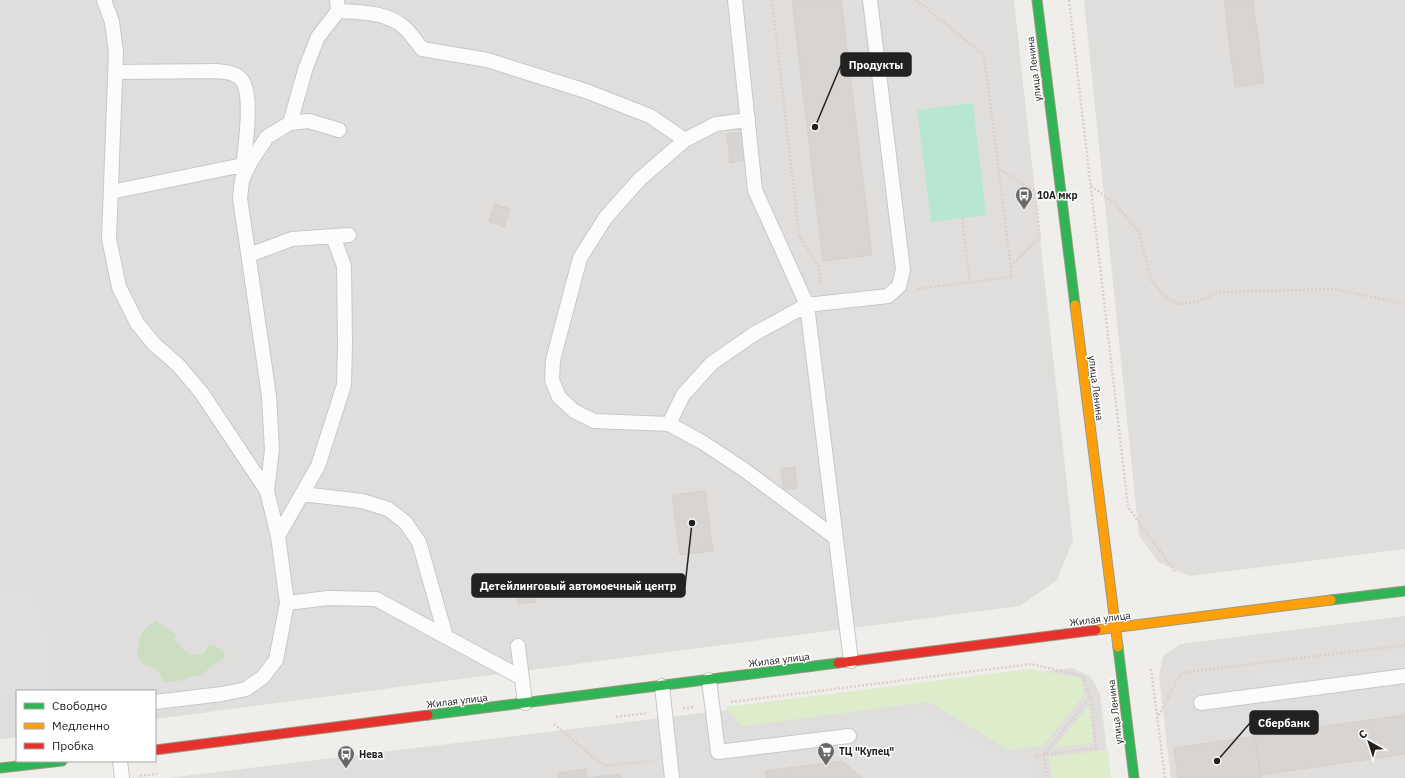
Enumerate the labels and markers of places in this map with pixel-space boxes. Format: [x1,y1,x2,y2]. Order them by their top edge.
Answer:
callout: Продукты [841,53,911,76]
bus stop icon: 10А мкр [1014,185,1034,210]
place label: 10А мкр [1037,189,1077,202]
callout: Детейлинговый автомоечный центр [472,574,685,597]
callout: Сбербанк [1250,711,1318,734]
supermarket icon: ТЦ "Купец" [816,741,836,766]
bus stop icon: Нева [336,744,356,769]
place label: ТЦ "Купец" [839,745,894,758]
place label: Нева [359,748,384,761]

